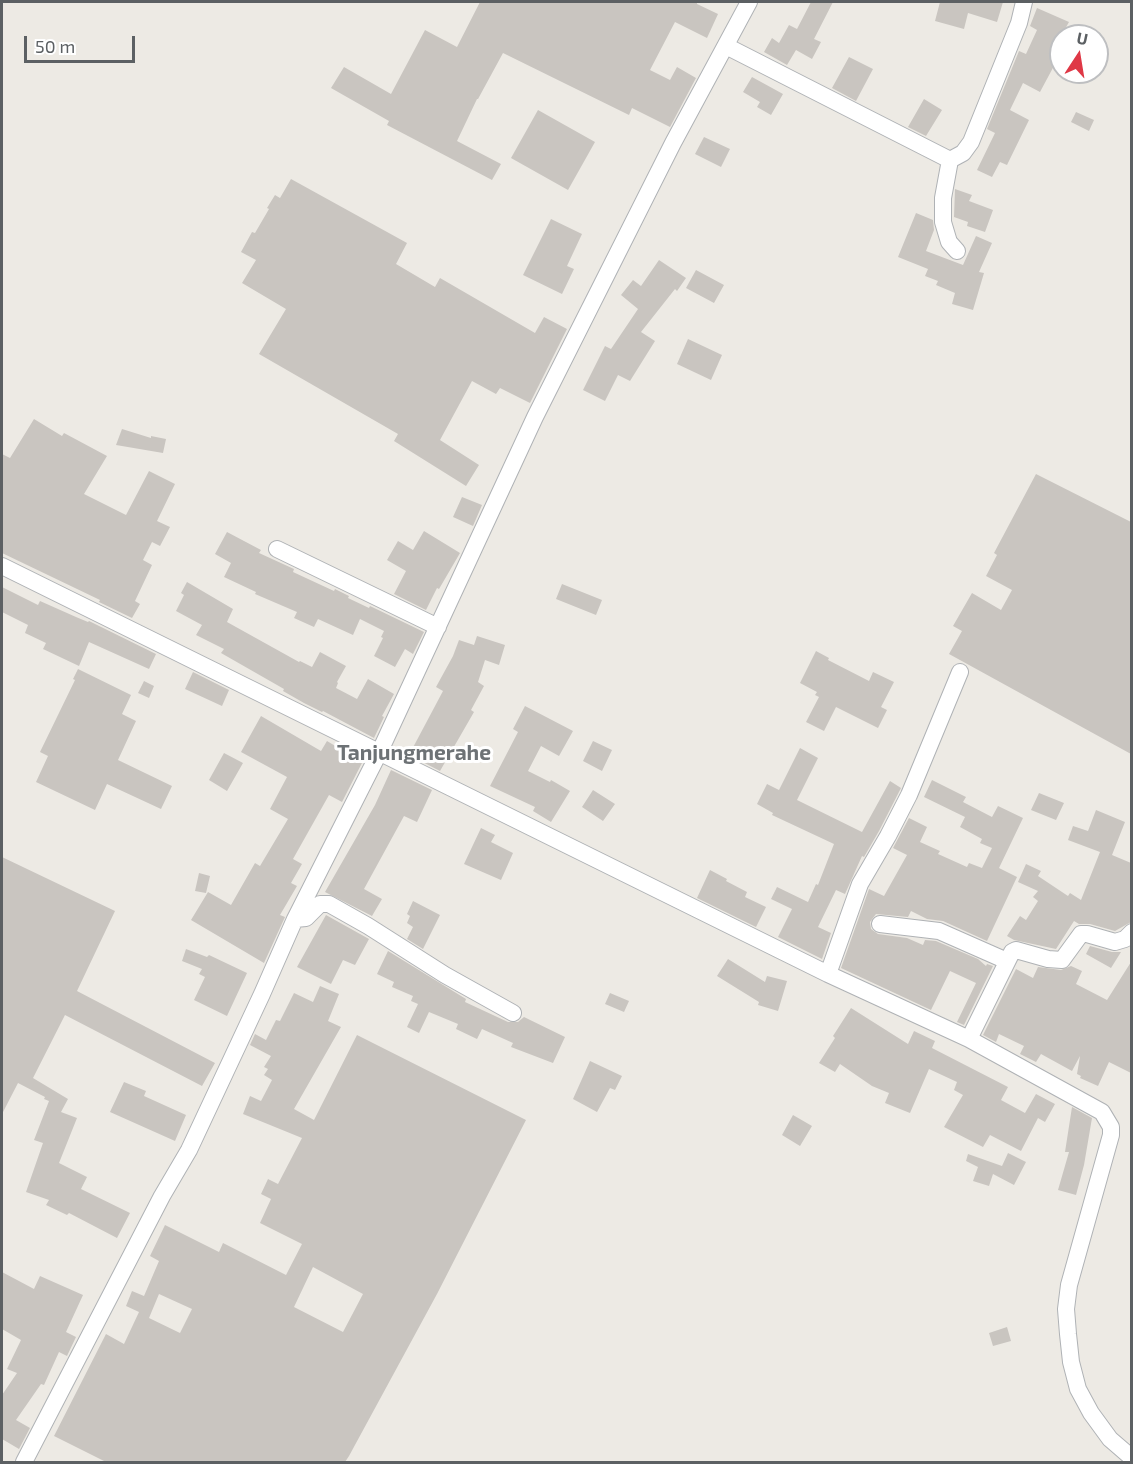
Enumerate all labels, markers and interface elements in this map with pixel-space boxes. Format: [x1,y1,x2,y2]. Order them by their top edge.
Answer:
scale bar [27,24,138,62]
north arrow [1049,24,1109,84]
text: U [1075,27,1090,48]
text: 50 m [35,35,75,57]
district label: Tanjungmerahe [337,740,491,766]

